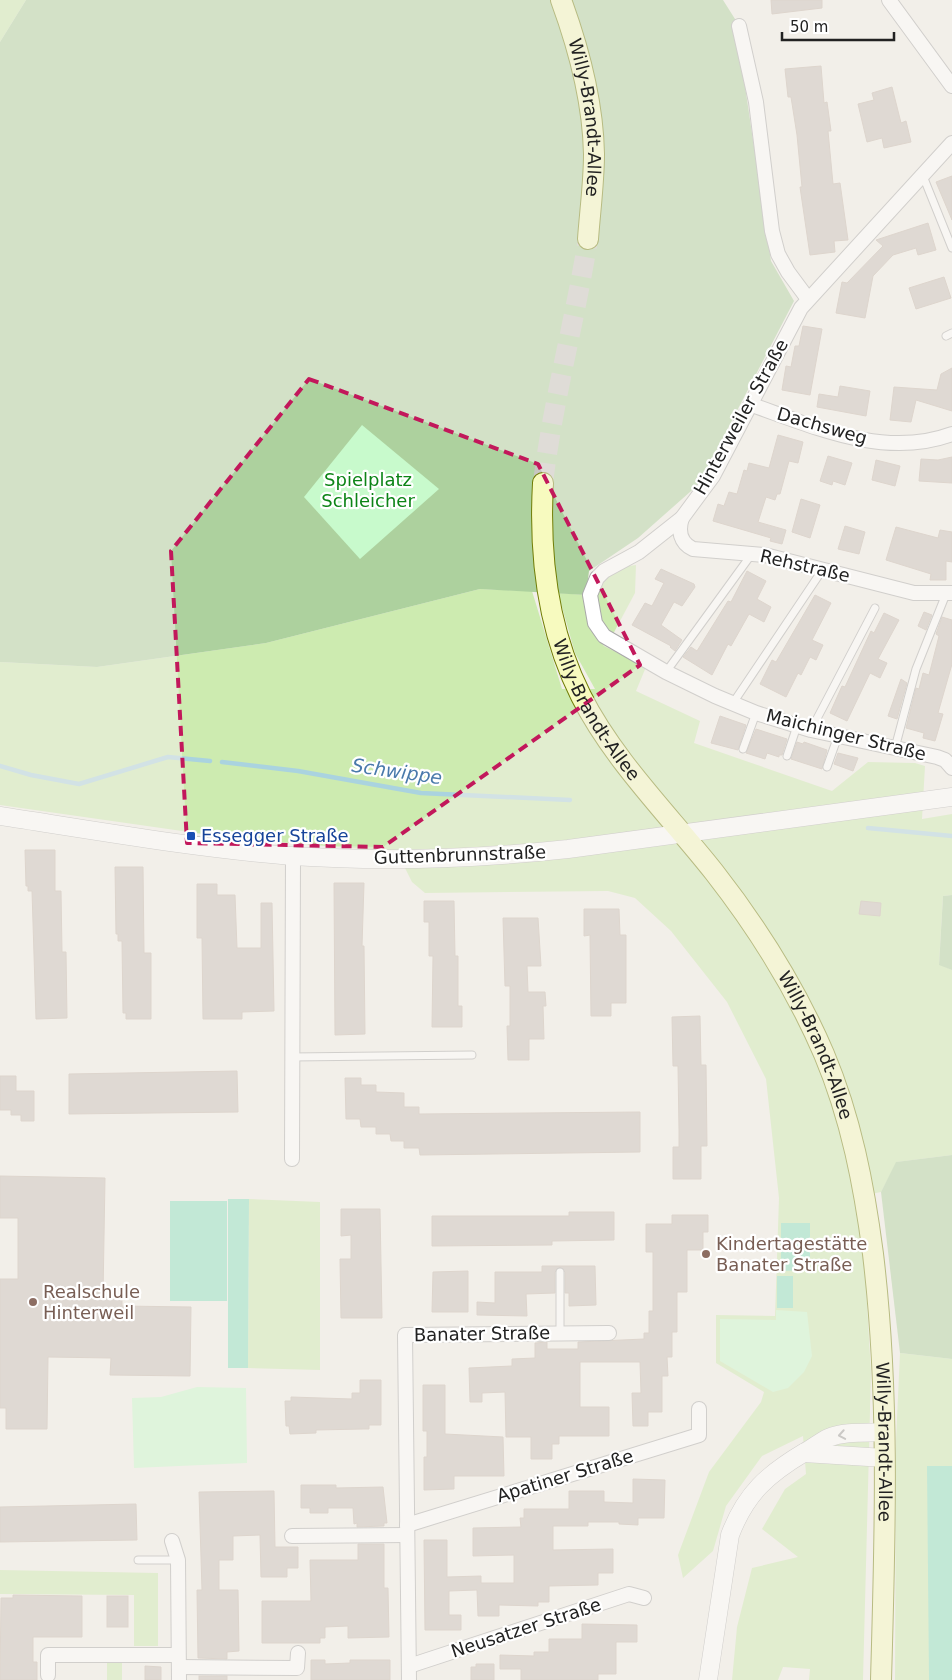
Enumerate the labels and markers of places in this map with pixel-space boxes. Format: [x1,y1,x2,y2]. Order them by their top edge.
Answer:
place label: Essegger Straße [201,825,349,846]
marker: Essegger Straße [185,830,197,842]
place label: Kindertagestätte Banater Straße [716,1233,867,1275]
marker: Kindertagestätte Banater Straße [700,1248,712,1260]
place label: Realschule Hinterweil [43,1281,140,1323]
marker: Realschule Hinterweil [27,1296,39,1308]

